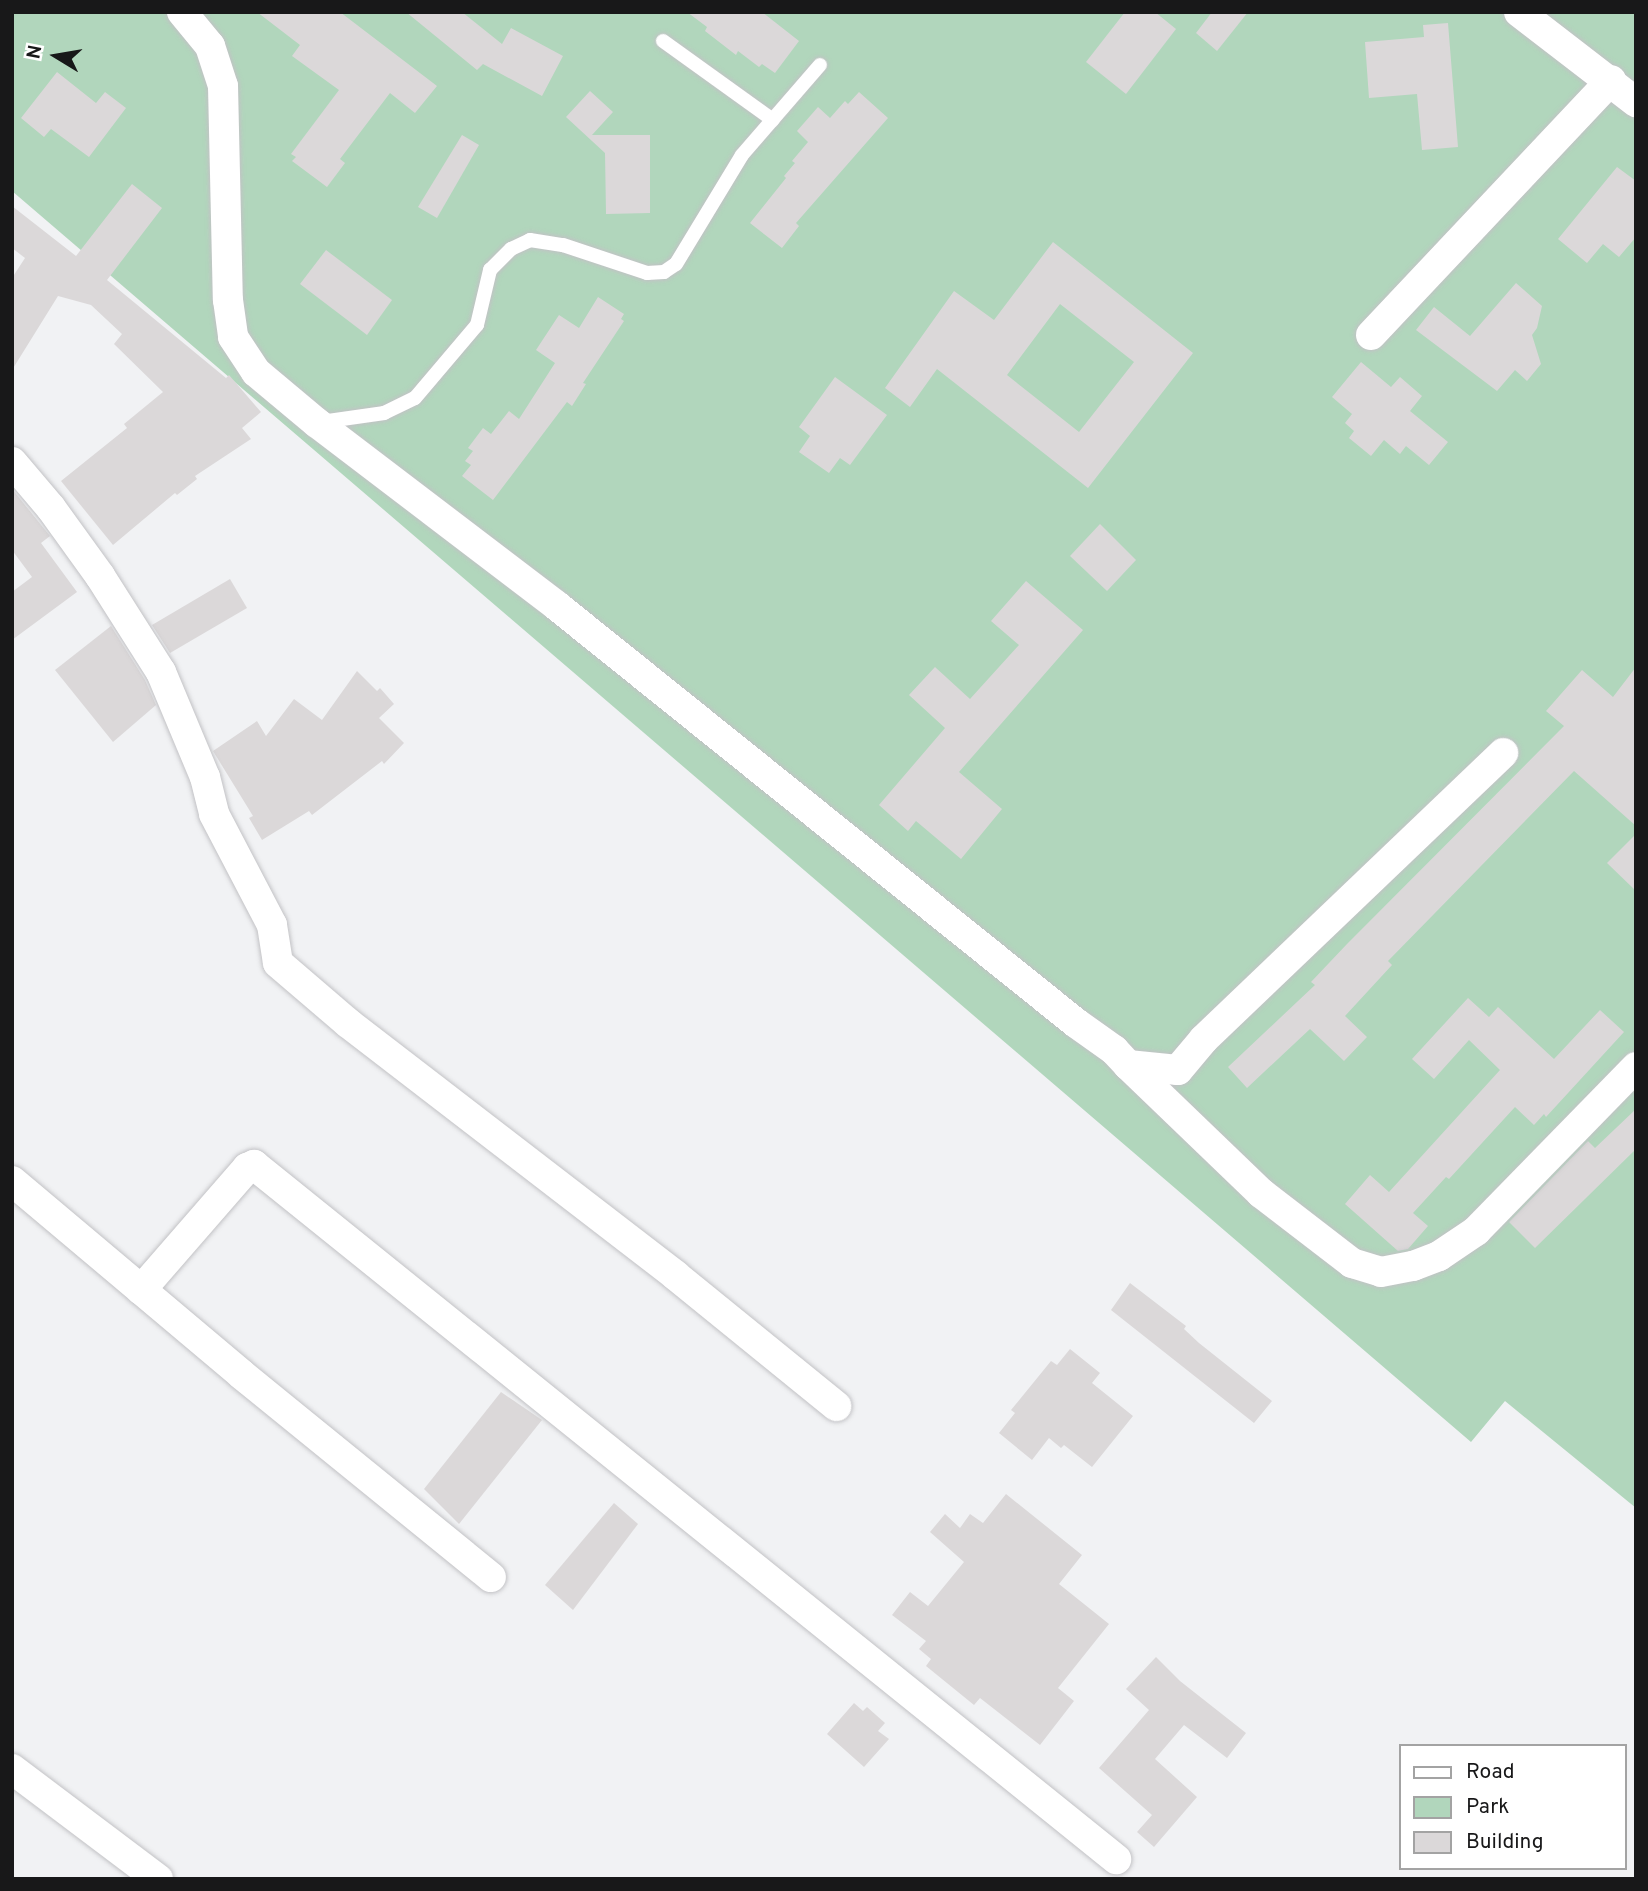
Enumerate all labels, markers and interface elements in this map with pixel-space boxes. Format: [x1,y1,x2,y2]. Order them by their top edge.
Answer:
north arrow [21,21,91,91]
text: N [22,43,48,61]
legend [1400,1744,1627,1870]
text: Road [1466,1759,1515,1786]
text: Park [1466,1794,1509,1821]
text: Building [1466,1829,1544,1856]

